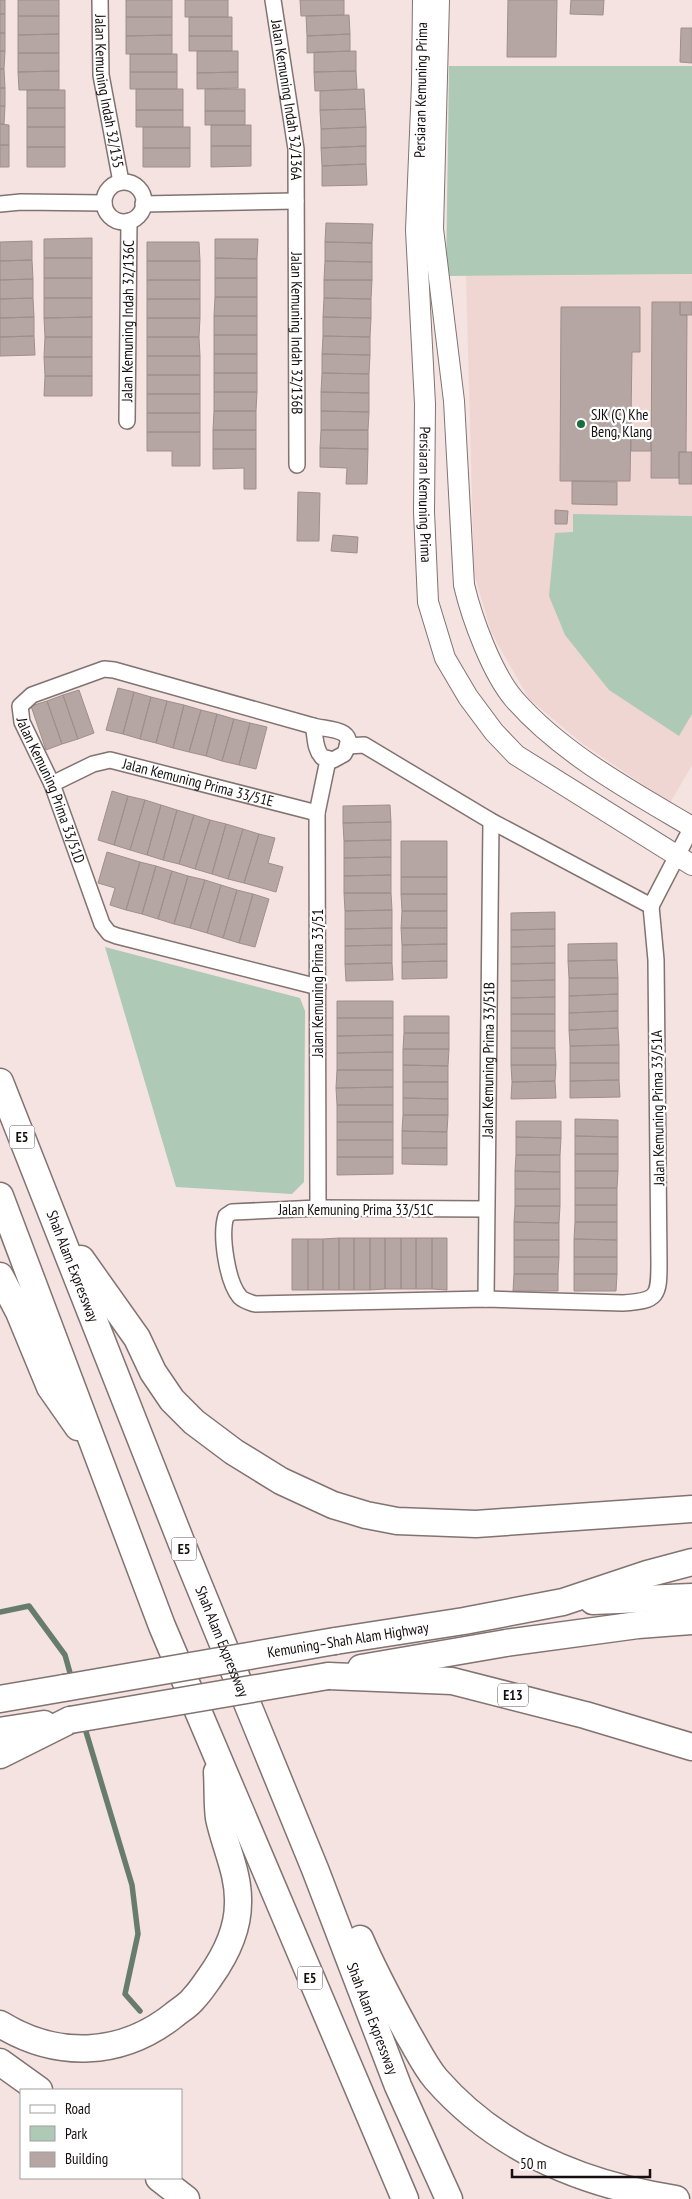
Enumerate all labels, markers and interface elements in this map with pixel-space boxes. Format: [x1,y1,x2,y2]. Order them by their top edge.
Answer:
street label: Jalan Kemuning Indah 32/135 [91,13,128,170]
street label: Jalan Kemuning Indah 32/136A [267,17,306,181]
street label: Persiaran Kemuning Prima [410,22,431,158]
street label: Jalan Kemuning Indah 32/136C [117,240,138,403]
street label: Jalan Kemuning Indah 32/136B [287,251,307,414]
place label: SJK (C) Khe Beng, Klang [591,405,652,441]
marker: SJK (C) Khe Beng, Klang [575,418,587,430]
street label: Persiaran Kemuning Prima [415,427,436,563]
street label: Jalan Kemuning Prima 33/51D [12,716,90,866]
street label: Jalan Kemuning Prima 33/51E [120,753,276,810]
street label: Jalan Kemuning Prima 33/51 [308,909,327,1058]
street label: Jalan Kemuning Prima 33/51B [478,982,498,1139]
street label: Jalan Kemuning Prima 33/51A [647,1029,668,1187]
road number: E5 [10,1126,34,1148]
street label: Jalan Kemuning Prima 33/51C [277,1200,434,1219]
street label: Shah Alam Expressway [43,1208,104,1325]
road number: E5 [172,1538,196,1560]
street label: Shah Alam Expressway [191,1583,254,1700]
street label: Kemuning–Shah Alam Highway [266,1617,430,1662]
road number: E13 [498,1684,528,1706]
street label: Shah Alam Expressway [343,1960,403,2077]
road number: E5 [298,1966,322,1990]
legend [20,2089,182,2179]
text: Road [65,2099,91,2118]
text: Park [65,2124,87,2143]
scale bar [512,2146,650,2178]
text: Building [65,2149,108,2168]
text: 50 m [520,2154,546,2173]

